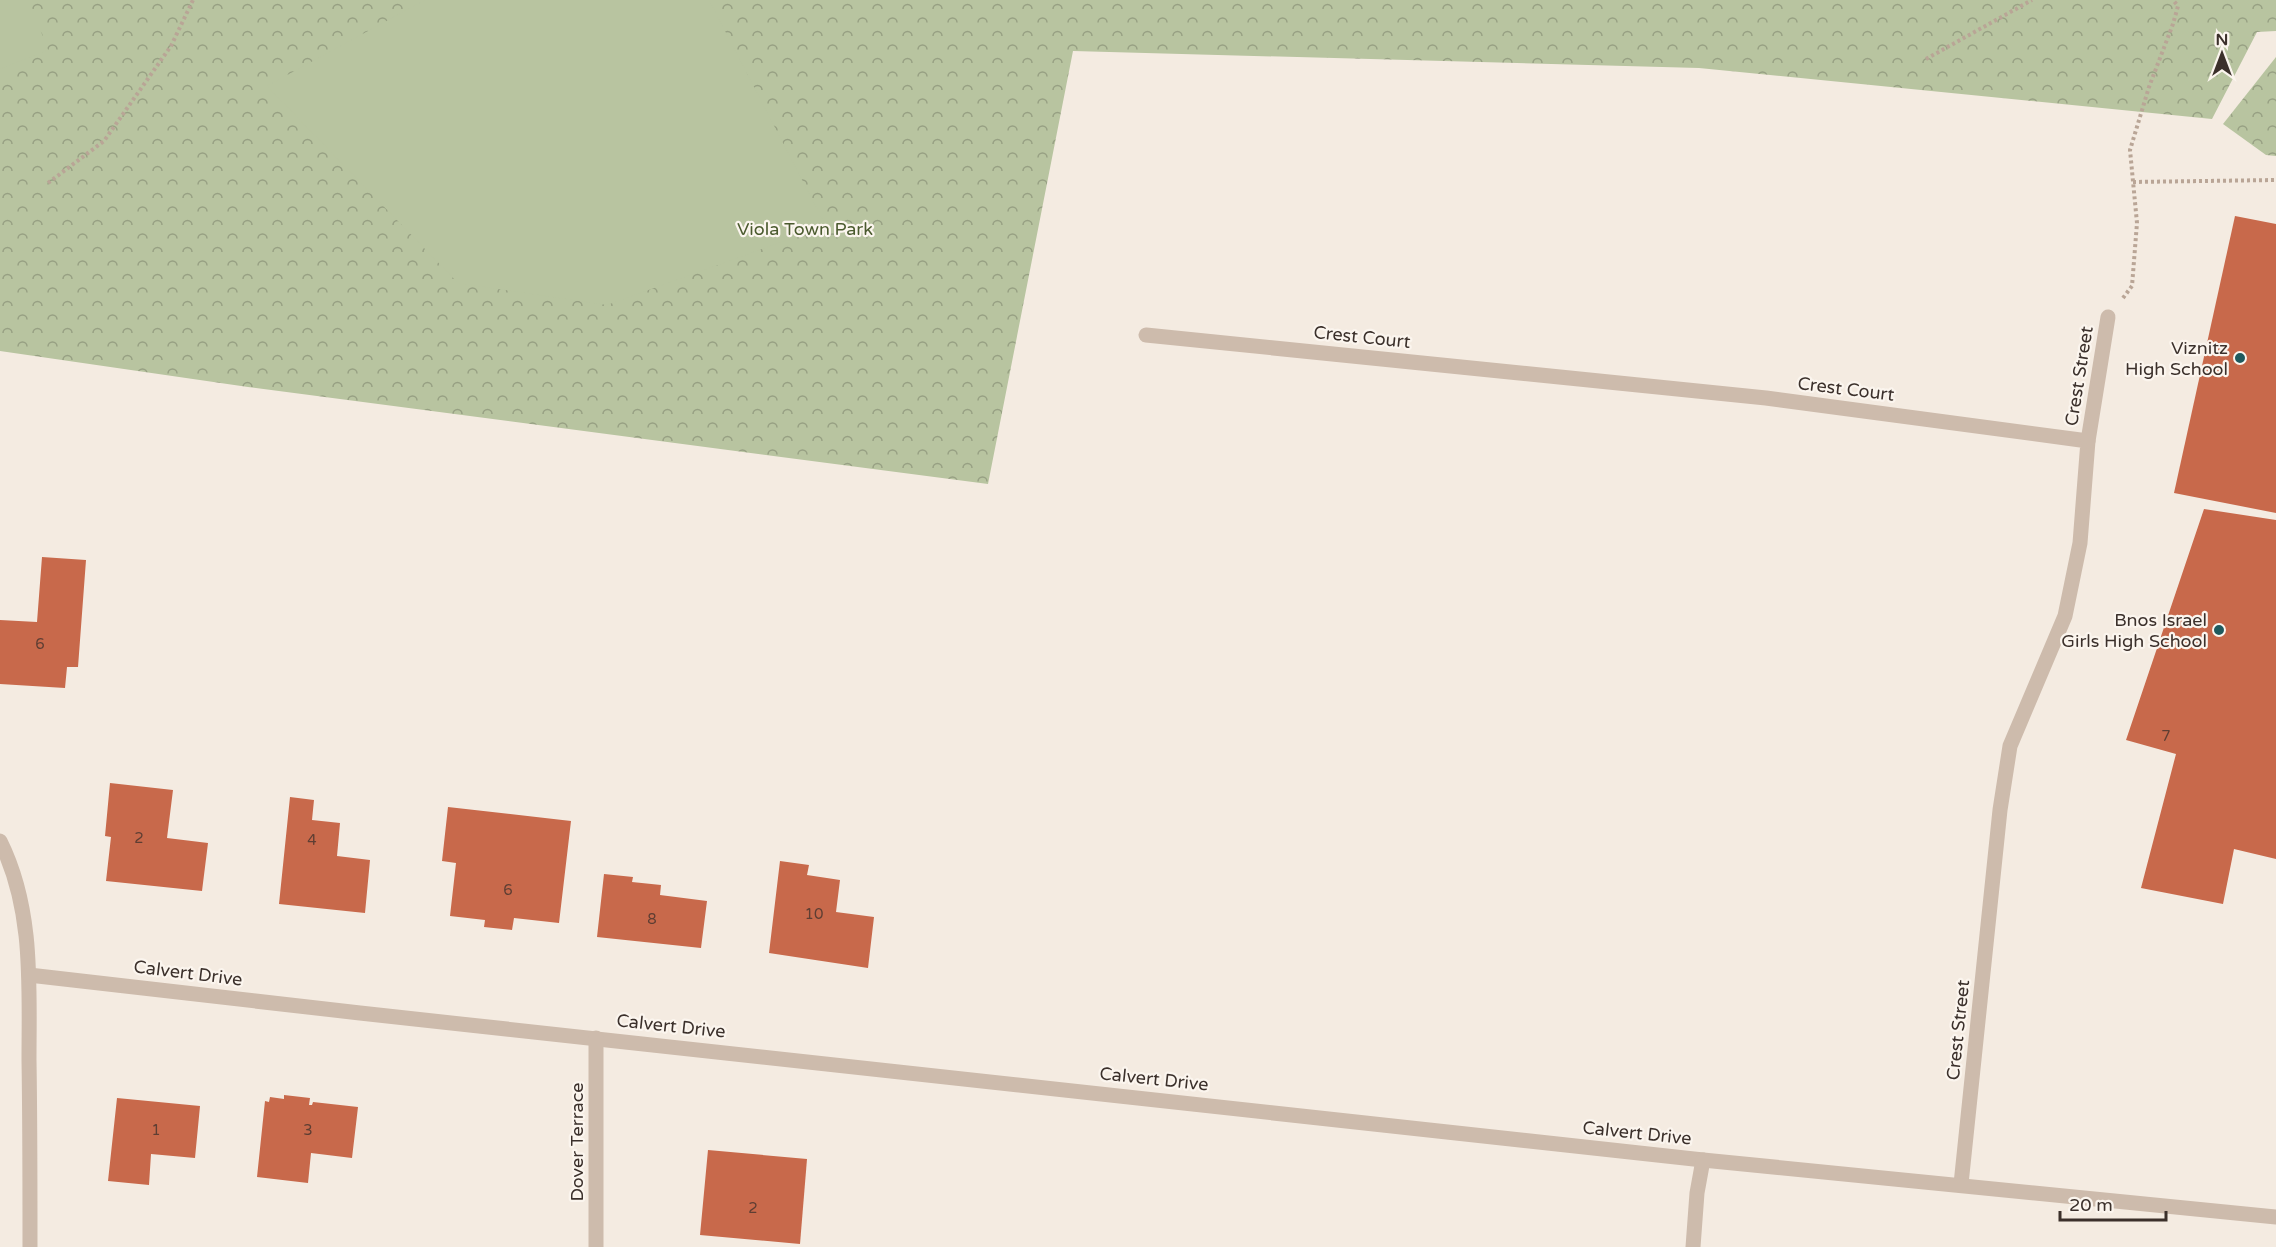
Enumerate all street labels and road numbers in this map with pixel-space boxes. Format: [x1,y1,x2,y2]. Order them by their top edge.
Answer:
street label: Crest Court [1313,321,1412,353]
street label: Crest Street [2060,324,2098,427]
street label: Crest Court [1796,372,1896,406]
street label: Calvert Drive [132,955,244,991]
street label: Crest Street [1942,979,1974,1081]
street label: Calvert Drive [615,1009,727,1043]
street label: Calvert Drive [1098,1062,1210,1096]
street label: Dover Terrace [566,1083,588,1201]
street label: Calvert Drive [1581,1116,1693,1150]

